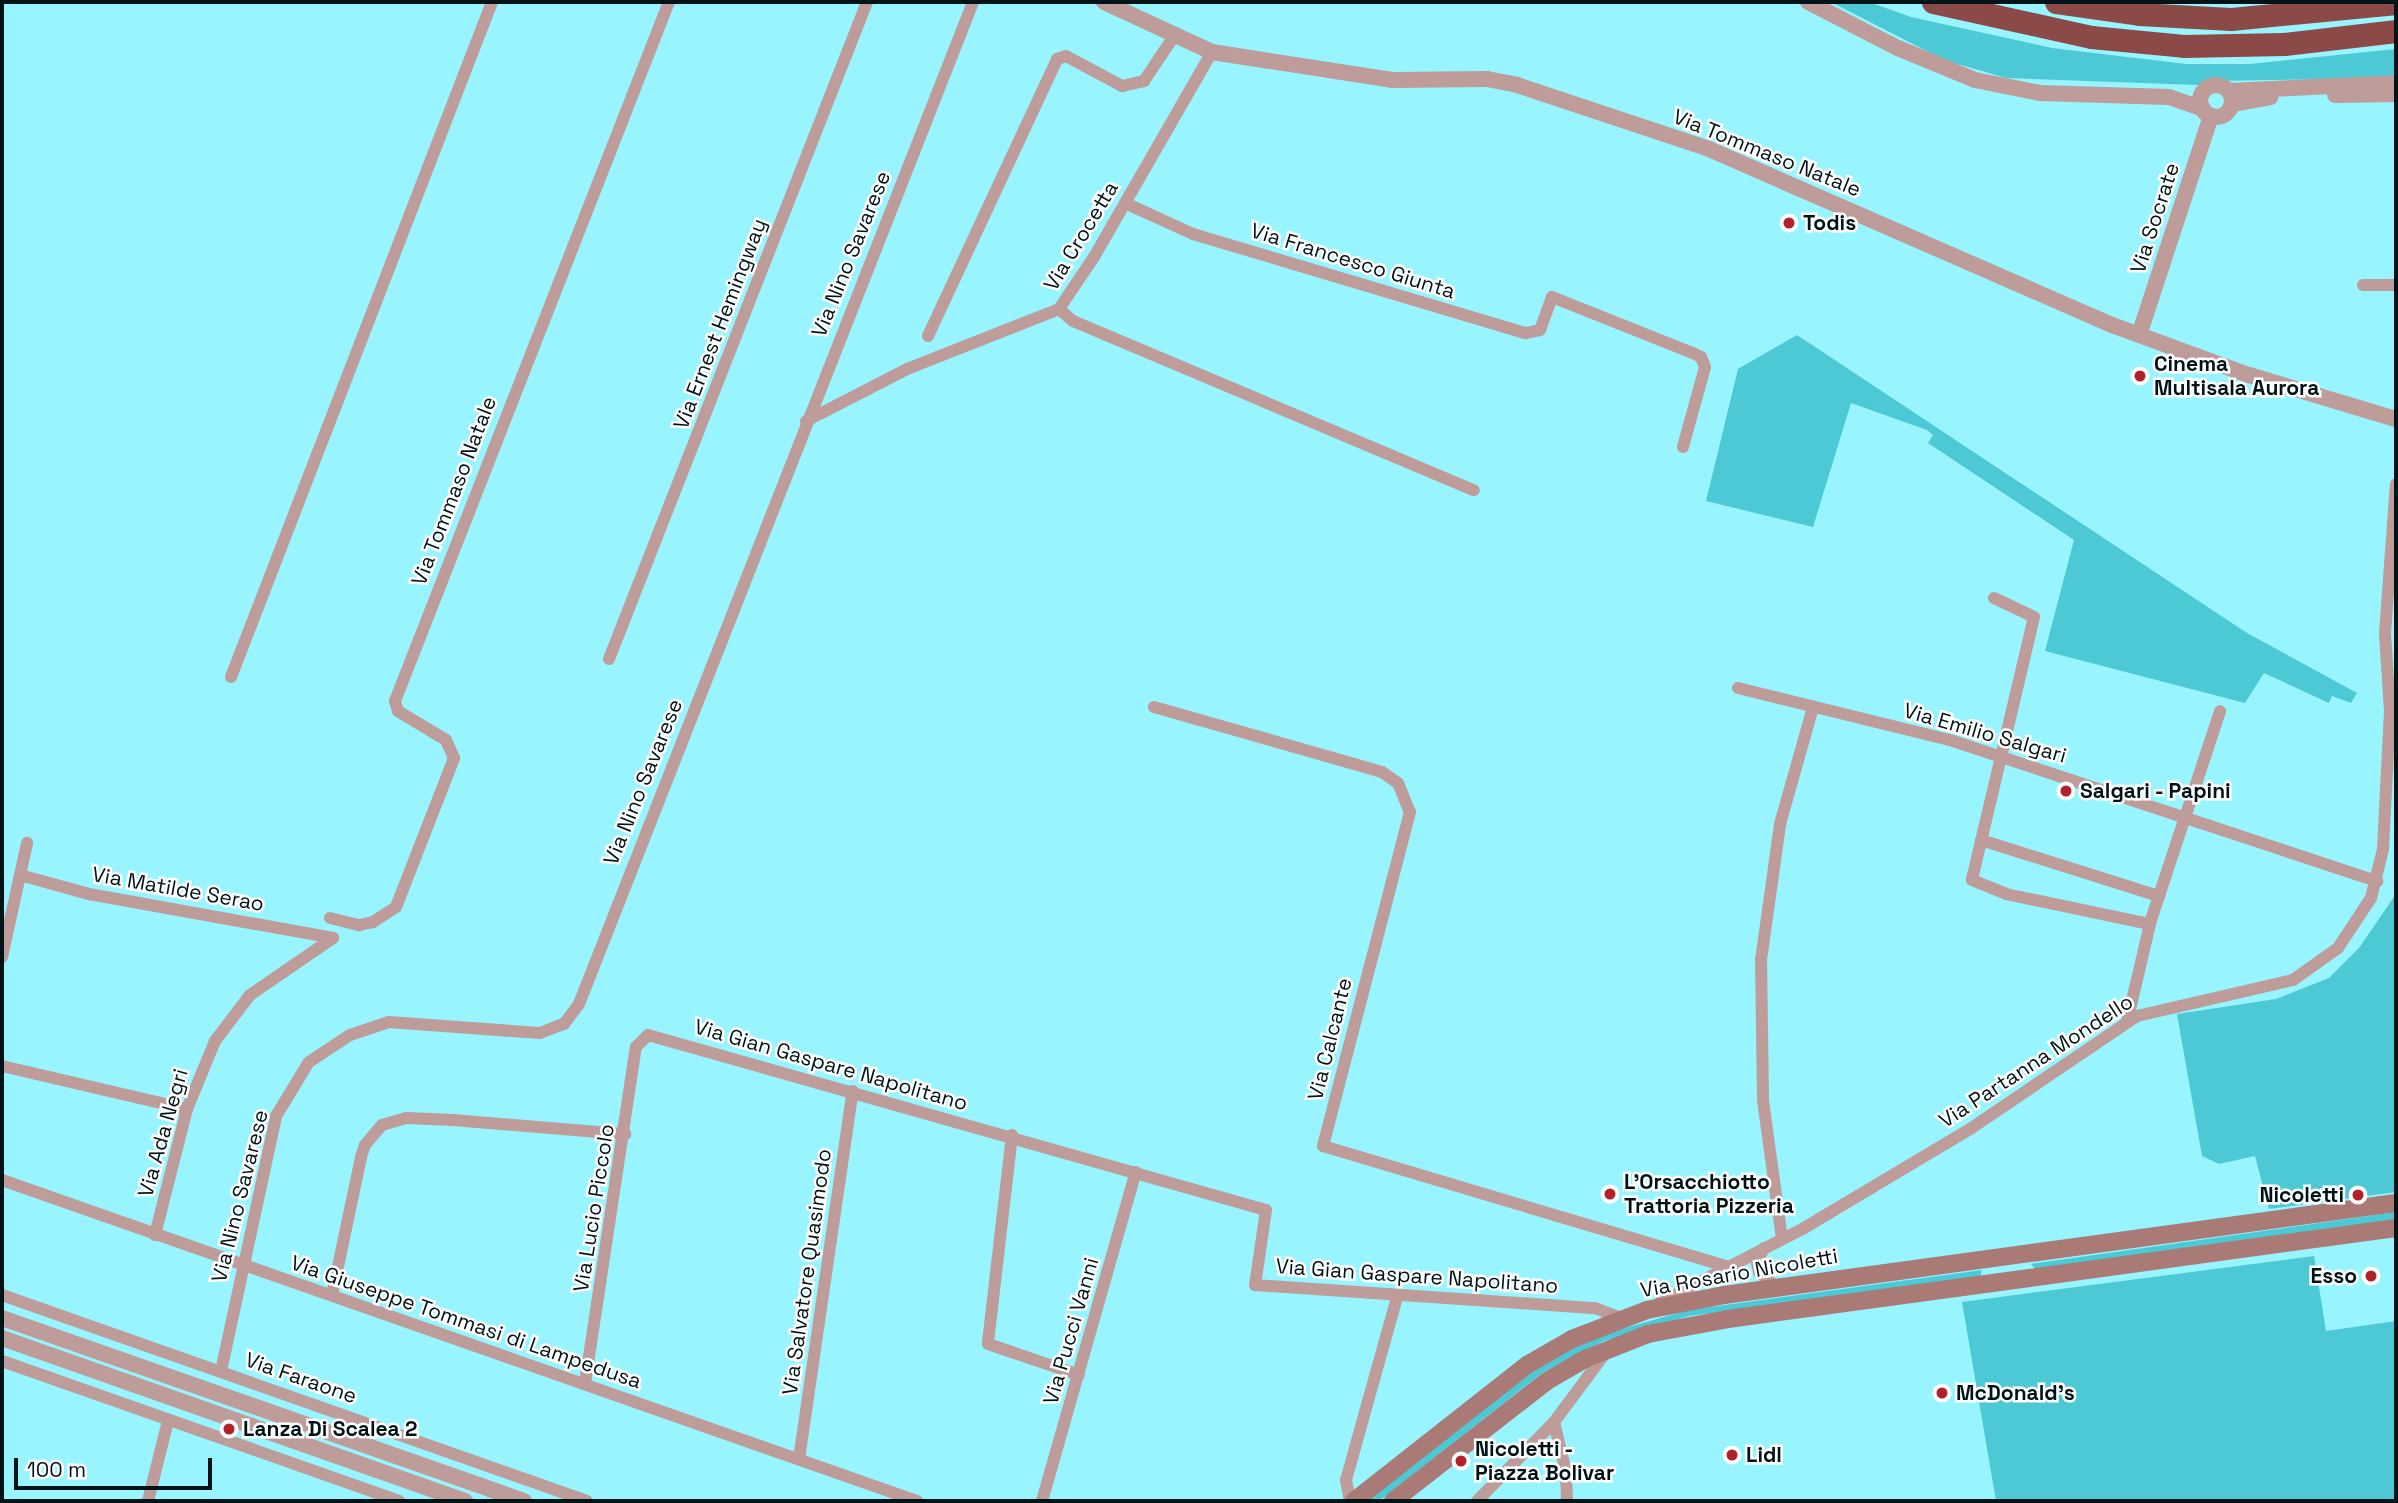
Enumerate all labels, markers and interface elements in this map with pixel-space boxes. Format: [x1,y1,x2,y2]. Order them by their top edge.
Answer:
street label: Via Tommaso Natale [1669,104,1865,202]
street label: Via Socrate [2125,160,2185,276]
street label: Via Nino Savarese [806,167,896,341]
street label: Via Crocetta [1038,177,1124,295]
place label: Todis [1803,210,1856,236]
street label: Via Ernest Hemingway [668,215,772,433]
marker: Todis [1781,215,1797,231]
street label: Via Francesco Giunta [1248,218,1458,304]
place label: Cinema Multisala Aurora [2154,351,2320,401]
marker: Cinema Multisala Aurora [2132,368,2148,384]
street label: Via Tommaso Natale [406,393,502,589]
street label: Via Nino Savarese [598,695,688,869]
street label: Via Emilio Salgari [1901,698,2069,768]
place label: Salgari - Papini [2080,778,2232,804]
marker: Salgari - Papini [2058,783,2074,799]
street label: Via Matilde Serao [90,861,266,917]
street label: Via Calcante [1303,975,1357,1103]
street label: Via Partanna Mondello [1934,989,2138,1133]
street label: Via Gian Gaspare Napolitano [691,1014,971,1116]
street label: Via Ada Negri [133,1066,193,1200]
street label: Via Nino Savarese [206,1107,274,1285]
street label: Via Lucio Piccolo [568,1122,620,1294]
street label: Via Salvatore Quasimodo [777,1147,837,1397]
place label: L'Orsacchiotto Trattoria Pizzeria [1624,1169,1794,1219]
place label: Nicoletti [2259,1182,2344,1208]
marker: L'Orsacchiotto Trattoria Pizzeria [1602,1186,1618,1202]
marker: Nicoletti [2350,1187,2366,1203]
street label: Via Rosario Nicoletti [1638,1243,1840,1303]
street label: Via Giuseppe Tommasi di Lampedusa [287,1250,645,1394]
street label: Via Pucci Vanni [1038,1254,1104,1408]
street label: Via Gian Gaspare Napolitano [1275,1254,1559,1298]
place label: Esso [2311,1263,2357,1289]
marker: Esso [2363,1268,2379,1284]
street label: Via Faraone [242,1347,360,1409]
place label: McDonald's [1956,1380,2075,1406]
marker: McDonald's [1934,1385,1950,1401]
place label: Lanza Di Scalea 2 [243,1416,418,1442]
marker: Lanza Di Scalea 2 [221,1421,237,1437]
place label: Nicoletti - Piazza Bolivar [1475,1436,1614,1486]
place label: Lidl [1746,1442,1782,1468]
scale bar [18,1444,215,1488]
marker: Lidl [1724,1447,1740,1463]
marker: Nicoletti - Piazza Bolivar [1453,1453,1469,1469]
text: 100 m [27,1456,86,1483]

